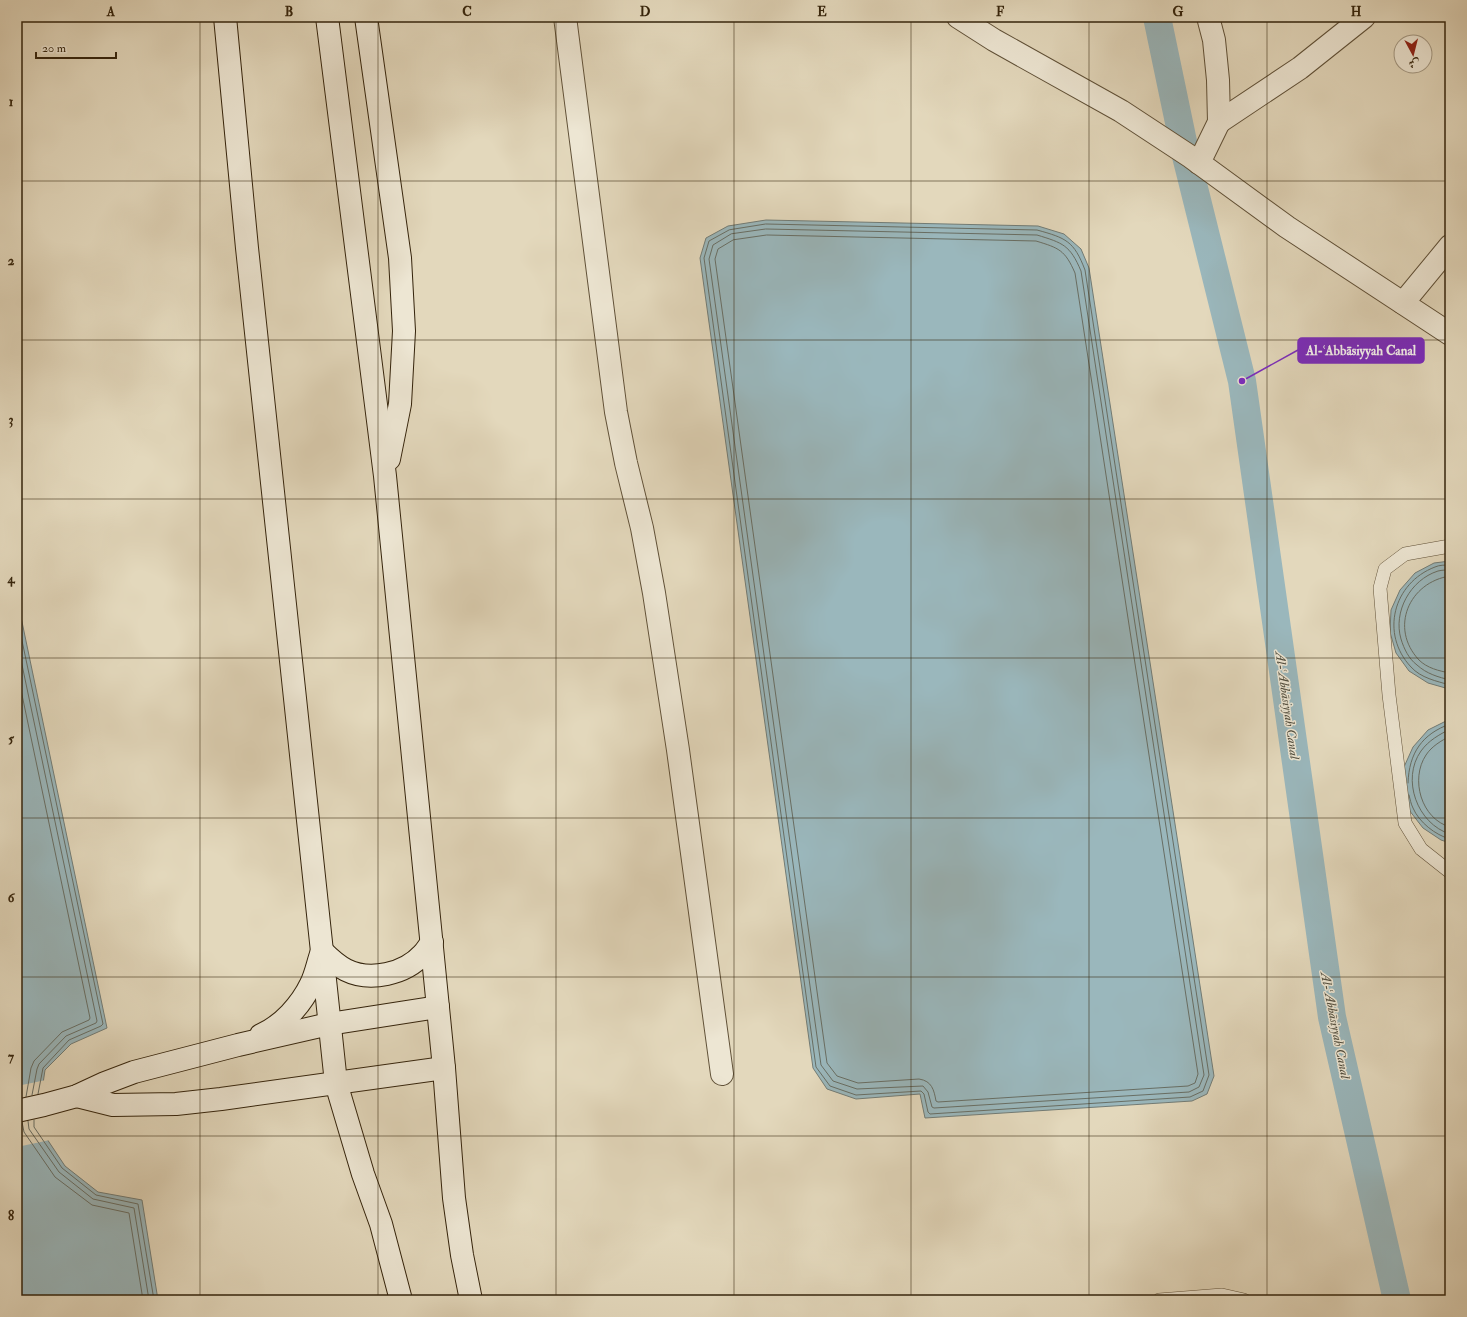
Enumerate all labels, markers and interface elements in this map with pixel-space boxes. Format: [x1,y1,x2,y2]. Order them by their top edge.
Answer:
text: A [106,4,116,20]
text: B [285,4,293,20]
text: C [462,4,472,20]
text: D [640,4,651,20]
text: E [817,4,827,20]
text: F [996,4,1005,20]
text: G [1173,4,1184,20]
text: H [1351,4,1362,20]
scale bar [36,34,116,60]
north arrow [1393,34,1433,74]
text: 20 m [42,41,67,56]
text: ش [1408,56,1420,71]
text: 1 [9,94,14,110]
text: 2 [8,253,15,269]
callout: Al-ʿAbbāsiyyah Canal [1298,338,1424,363]
text: Al-ʿAbbāsiyyah Canal [1305,343,1417,360]
text: 3 [9,412,14,428]
text: 4 [6,571,15,587]
water label: Al-ʿAbbāsiyyah Canal [1271,648,1303,761]
text: 5 [8,731,14,747]
text: 6 [8,890,16,906]
water label: Al-ʿAbbāsiyyah Canal [1316,968,1353,1081]
text: 7 [8,1049,15,1065]
text: 8 [8,1208,14,1224]

